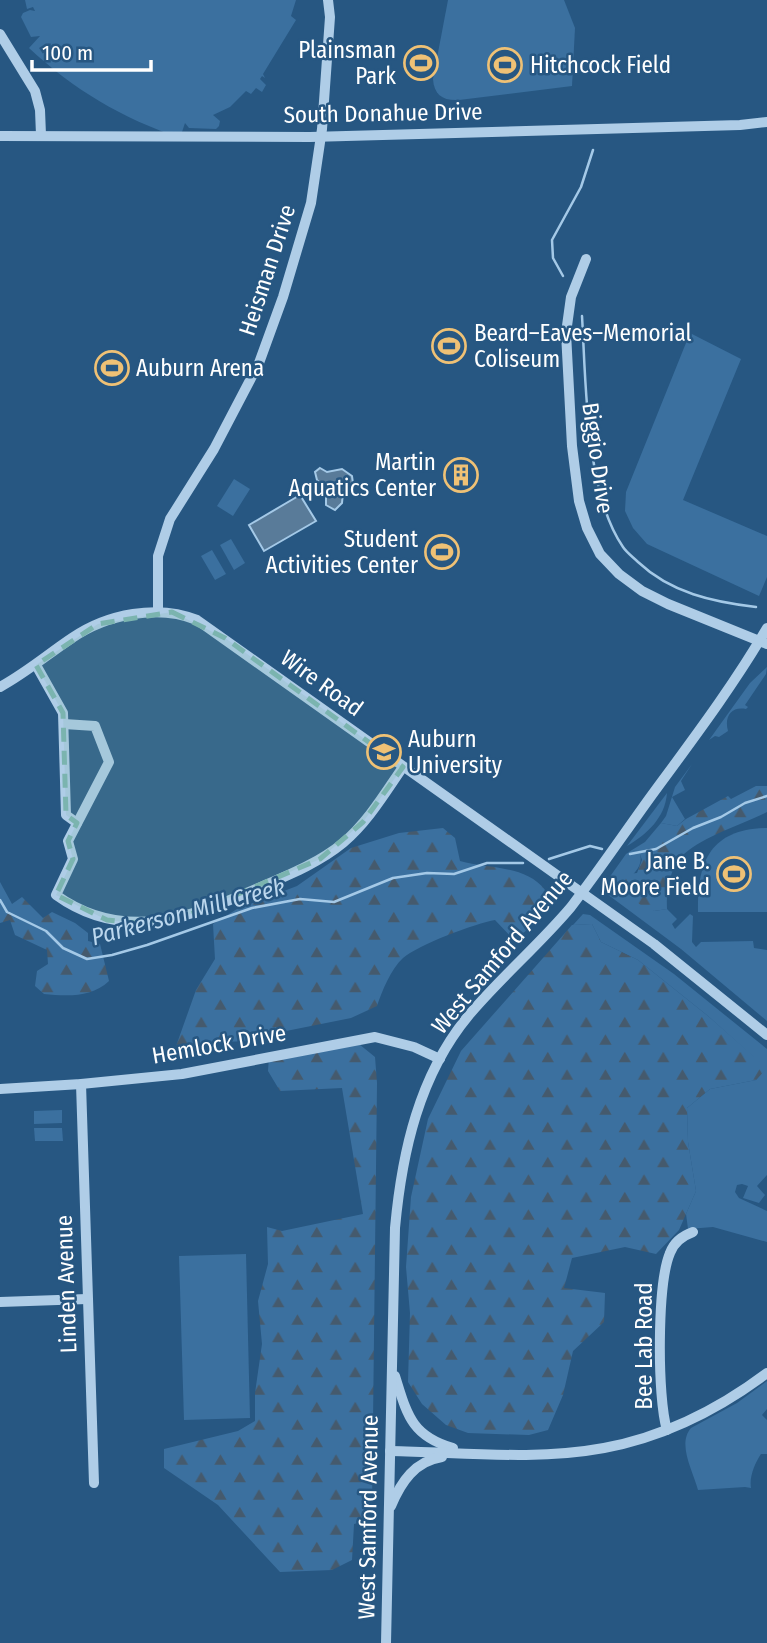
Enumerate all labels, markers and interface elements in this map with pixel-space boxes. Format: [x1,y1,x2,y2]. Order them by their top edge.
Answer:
scale bar [32,28,150,72]
place label: Plainsman Park [298,36,396,90]
text: 100 m [42,40,93,66]
sports icon: Plainsman Park [402,44,440,82]
sports icon: Hitchcock Field [486,46,524,84]
place label: Hitchcock Field [530,51,671,79]
street label: South Donahue Drive [283,97,483,129]
street label: Heisman Drive [233,201,301,339]
place label: Beard–Eaves–Memorial Coliseum [474,319,692,373]
sports icon: Beard–Eaves–Memorial Coliseum [430,327,468,365]
sports icon: Auburn Arena [93,349,131,387]
place label: Auburn Arena [136,354,264,382]
street label: Biggio Drive [576,401,620,515]
place label: Martin Aquatics Center [289,448,436,502]
building icon: Martin Aquatics Center [442,456,480,494]
place label: Student Activities Center [266,525,418,579]
sports icon: Student Activities Center [423,533,461,571]
street label: Wire Road [275,644,369,722]
place label: Auburn University [408,725,503,779]
school or university icon: Auburn University [365,733,403,771]
place label: Jane B. Moore Field [601,847,710,901]
sports icon: Jane B. Moore Field [715,855,753,893]
street label: West Samford Avenue [426,865,578,1039]
water label: Parkerson Mill Creek [88,873,288,951]
street label: Hemlock Drive [150,1018,288,1070]
street label: Linden Avenue [50,1214,82,1354]
street label: Bee Lab Road [630,1282,658,1410]
street label: West Samford Avenue [352,1414,384,1620]

